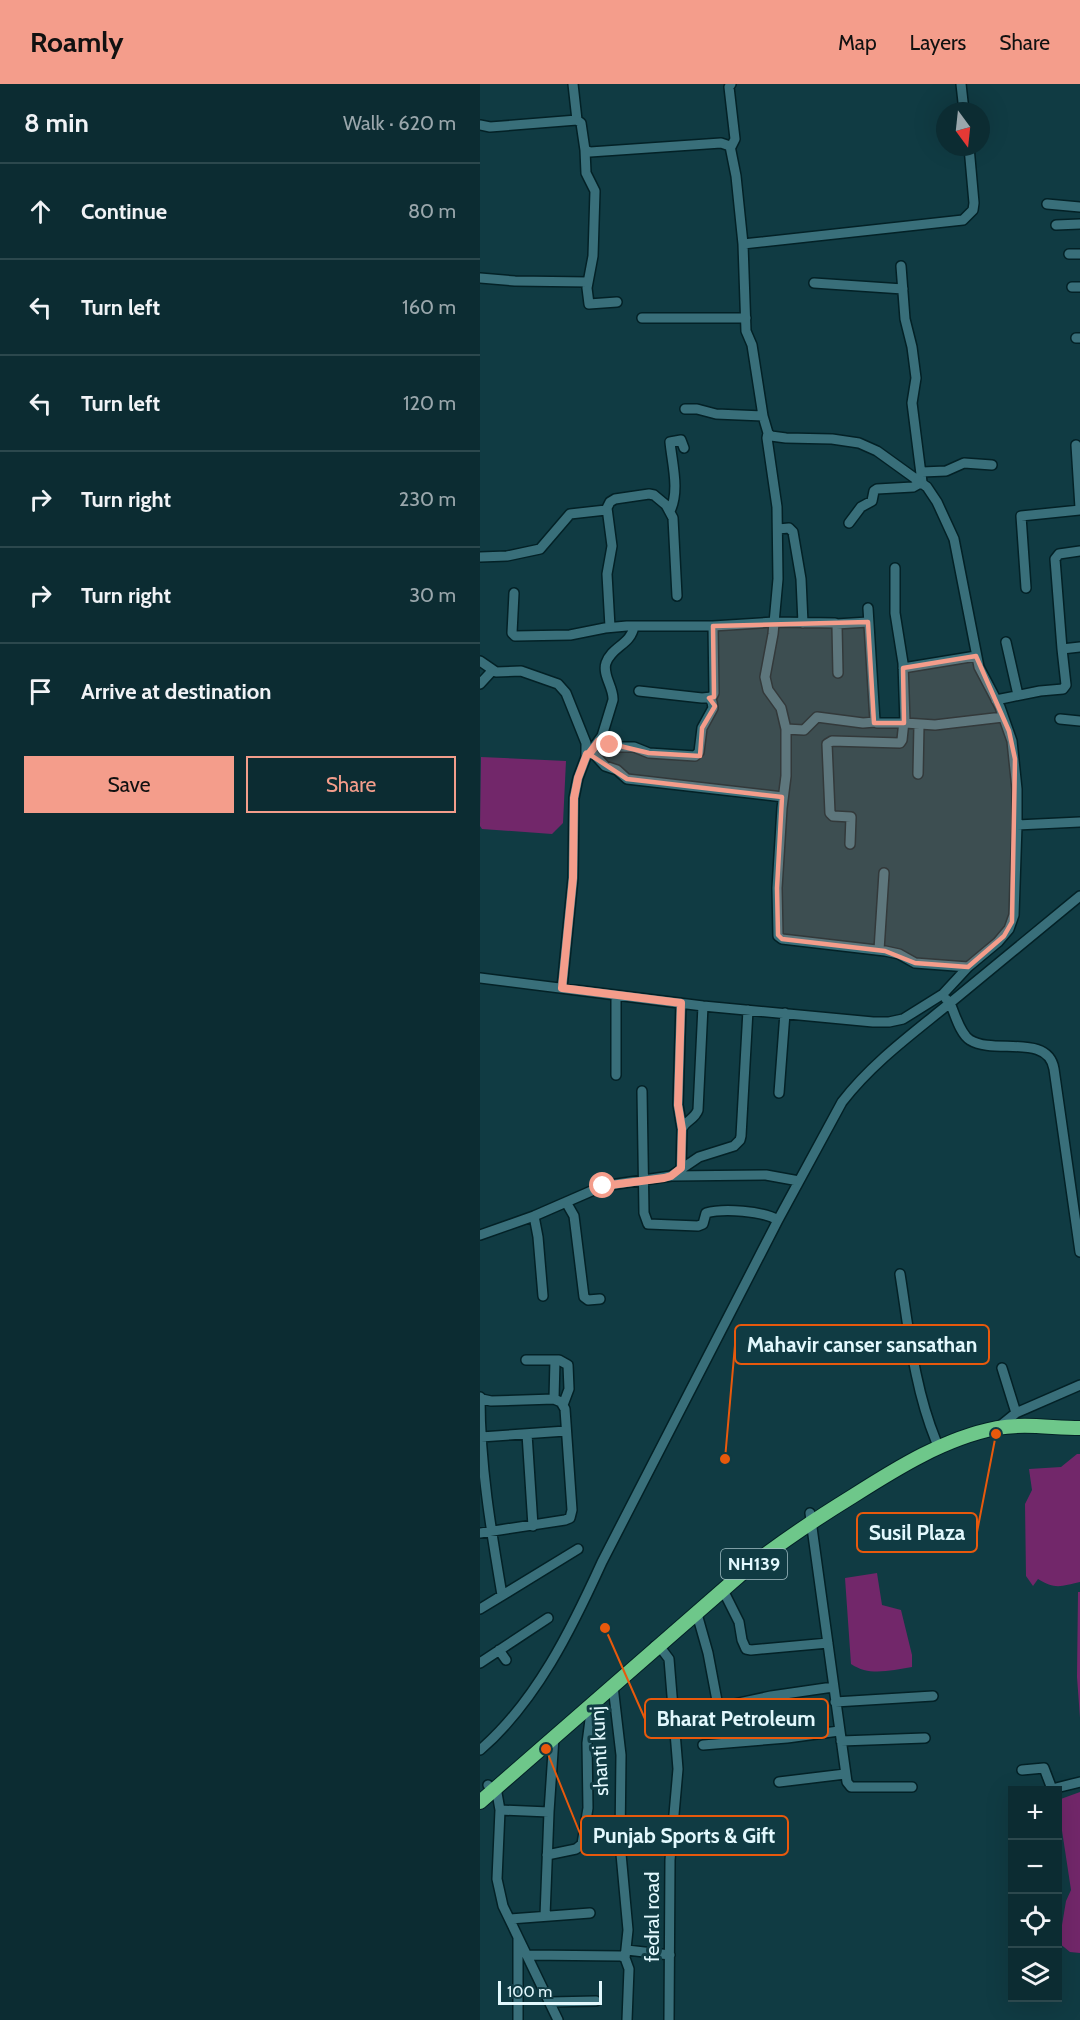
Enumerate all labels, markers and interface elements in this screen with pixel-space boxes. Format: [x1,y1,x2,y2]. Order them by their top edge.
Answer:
text: Roamly [30,25,124,59]
text: Map [838,30,877,55]
text: Layers [910,30,966,55]
text: Share [999,30,1050,55]
north arrow [936,102,990,156]
text: 8 min [24,107,89,139]
text: Walk · 620 m [343,111,456,135]
icon: ahead [24,195,57,228]
text: Continue [81,198,167,225]
text: 80 m [408,199,456,223]
icon: left [24,291,57,324]
text: Turn left [81,294,160,321]
text: 160 m [402,295,456,319]
icon: left [24,387,57,420]
text: Turn left [81,390,160,417]
text: 120 m [403,391,456,415]
icon: right [24,483,57,516]
text: Turn right [81,486,171,513]
text: 230 m [399,487,456,511]
icon: right [24,579,57,612]
text: Turn right [81,582,171,609]
text: 30 m [409,583,456,607]
icon: arrive [24,675,57,708]
text: Arrive at destination [81,678,271,705]
route end [596,731,622,757]
button: Save [24,756,234,813]
button: Share [246,756,456,813]
route start [589,1172,615,1198]
callout: Mahavir canser sansathan [735,1325,989,1364]
text: Mahavir canser sansathan [747,1332,977,1357]
callout: Susil Plaza [857,1513,977,1552]
text: Susil Plaza [869,1520,966,1545]
road number: NH139 [721,1549,787,1579]
callout: Bharat Petroleum [645,1699,828,1738]
street label: shanti kunj [585,1705,613,1797]
text: Bharat Petroleum [656,1706,816,1731]
map controls [1008,1786,1062,2002]
button: + [1008,1786,1062,1840]
callout: Punjab Sports & Gift [581,1816,788,1855]
text: Punjab Sports & Gift [593,1823,775,1848]
button: − [1008,1840,1062,1894]
street label: fedral road [640,1872,664,1962]
button: locate [1008,1894,1062,1948]
button: layers [1008,1948,1062,2002]
scale bar [498,1978,602,2006]
text: 100 m [507,1982,552,2001]

